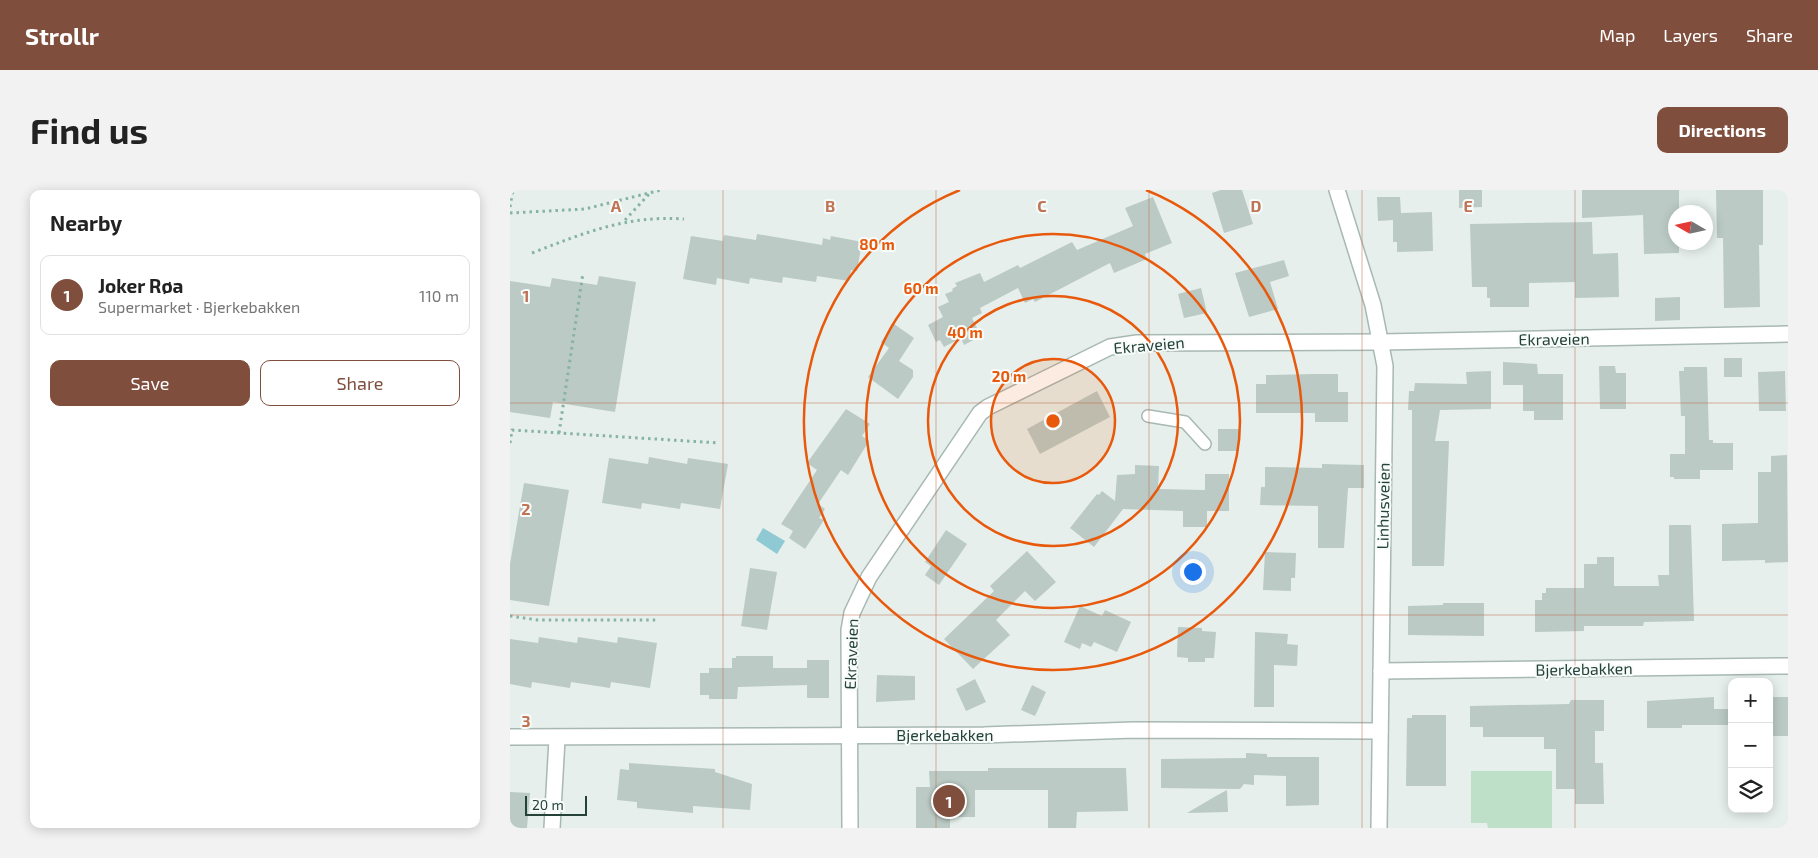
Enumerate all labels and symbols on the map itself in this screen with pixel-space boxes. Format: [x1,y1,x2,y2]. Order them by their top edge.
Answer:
text: A [611,196,622,215]
text: B [825,196,835,215]
text: C [1037,196,1047,215]
text: D [1251,196,1262,215]
text: E [1463,196,1473,215]
north arrow [1668,205,1713,250]
text: 80 m [859,235,895,253]
text: 60 m [904,279,938,297]
text: 1 [523,286,529,305]
text: 40 m [947,323,983,341]
street label: Ekraveien [1518,328,1590,349]
street label: Ekraveien [1113,332,1185,357]
text: 20 m [992,367,1026,385]
centre of rings [1044,412,1062,430]
street label: Linhusveien [1372,462,1393,550]
text: 2 [521,499,531,518]
your location [1180,559,1206,585]
street label: Ekraveien [840,618,861,690]
street label: Bjerkebakken [1535,658,1633,680]
text: 3 [521,711,531,730]
street label: Bjerkebakken [896,725,994,745]
pin: 1 [933,782,965,820]
scale bar [525,793,588,816]

